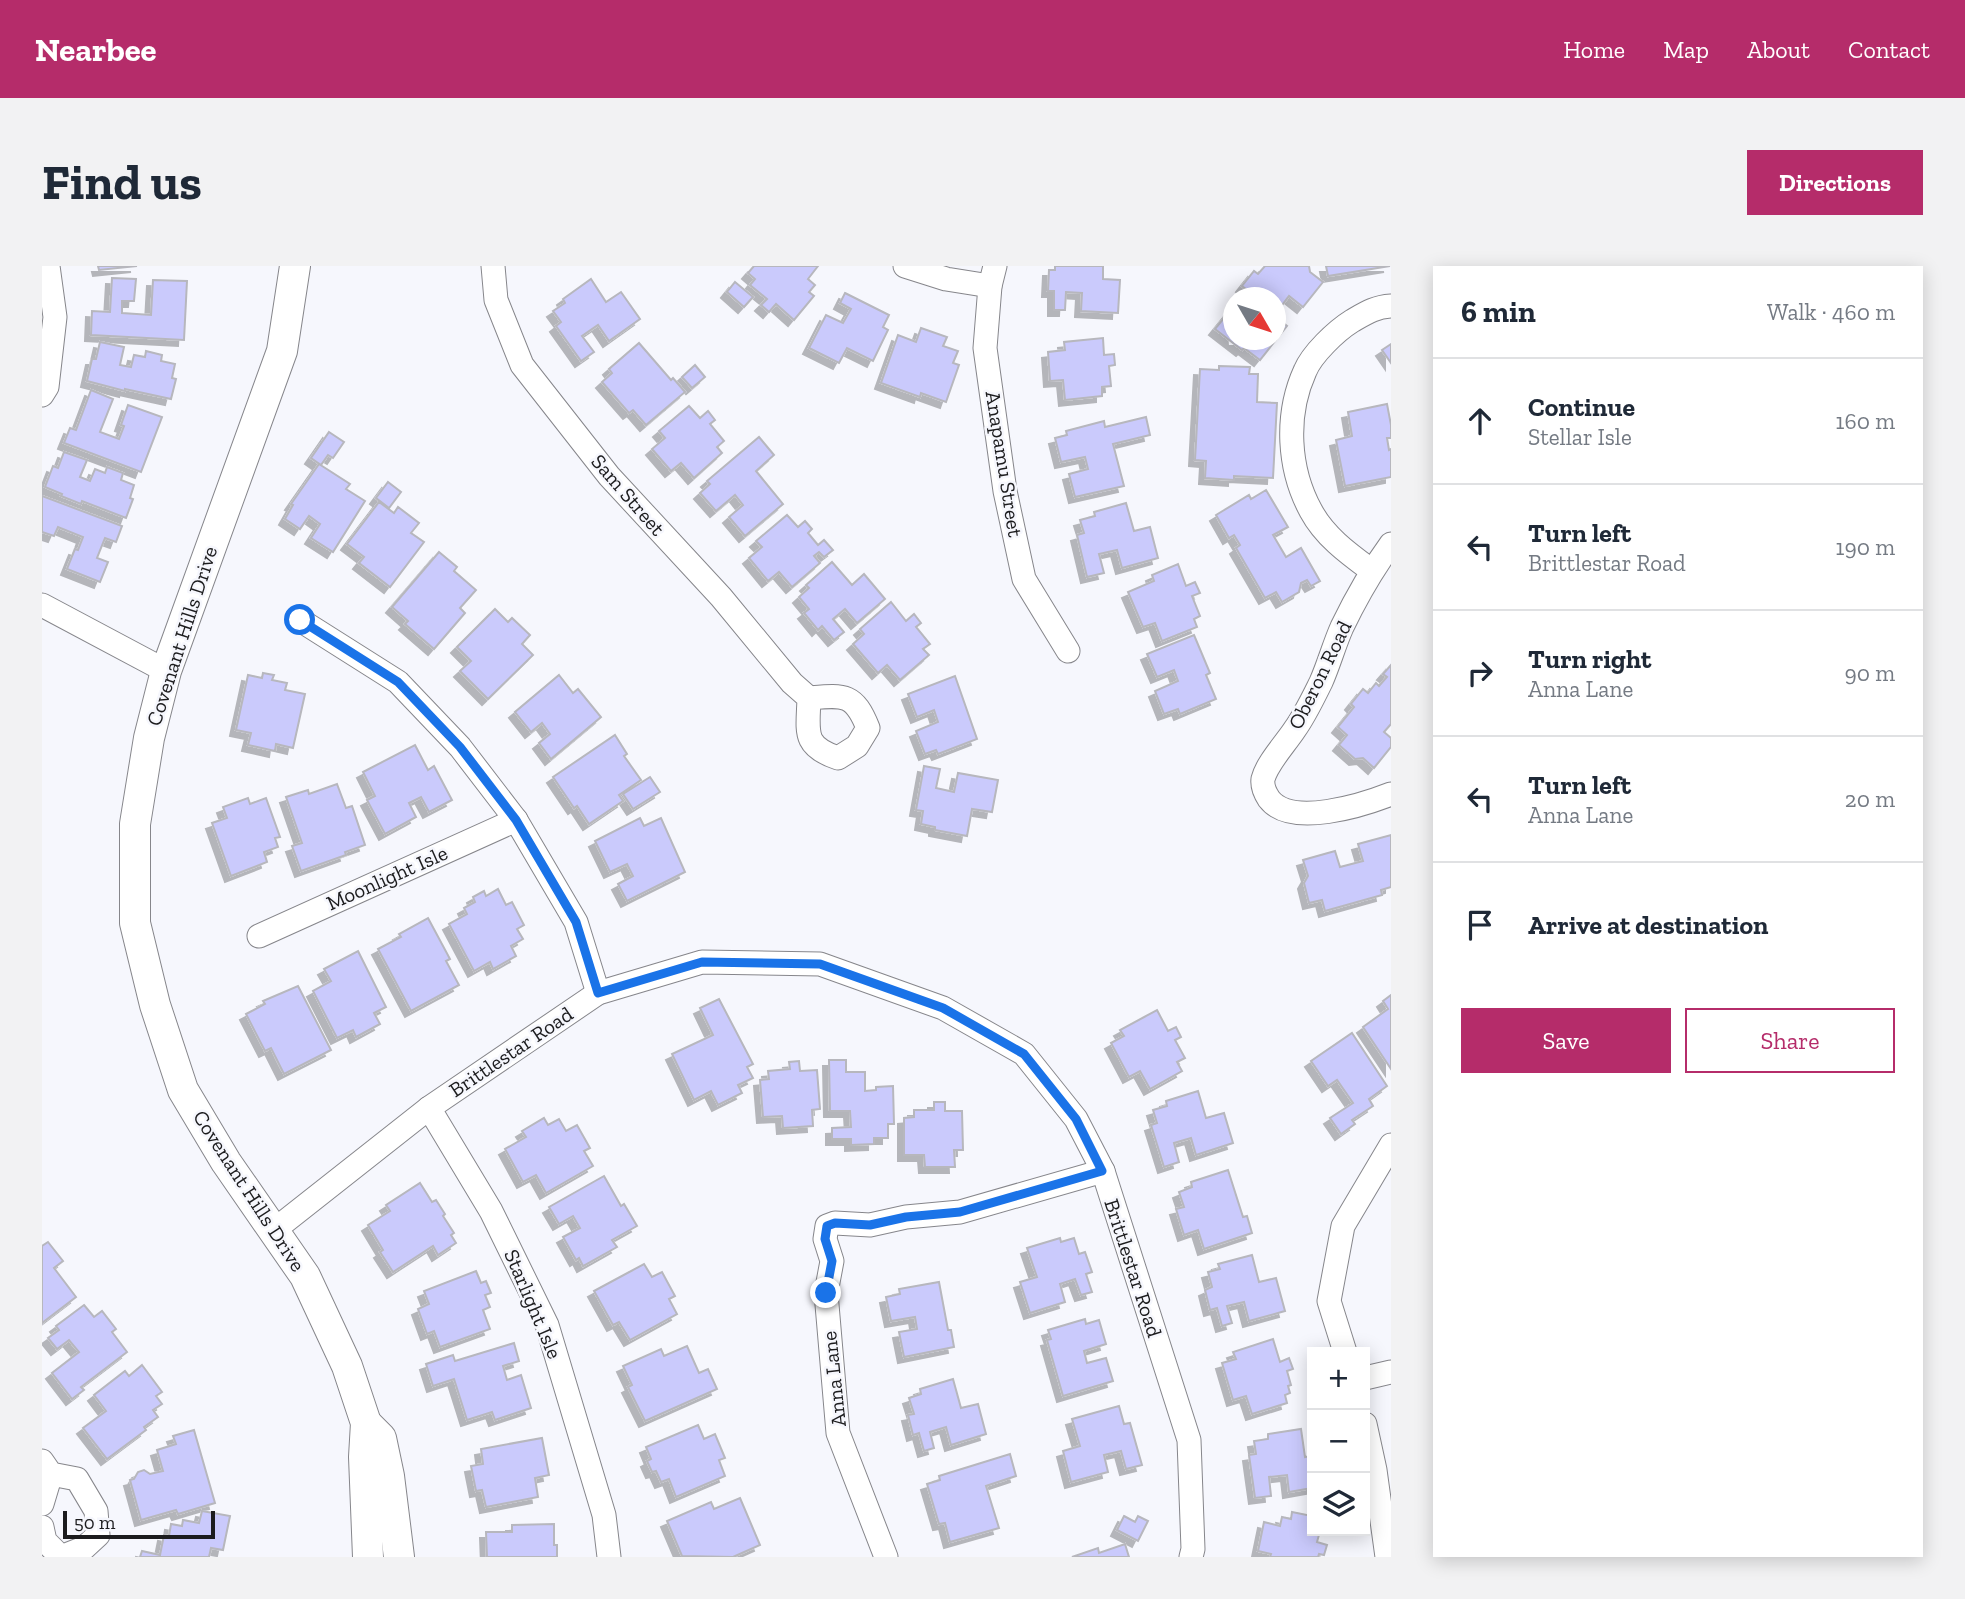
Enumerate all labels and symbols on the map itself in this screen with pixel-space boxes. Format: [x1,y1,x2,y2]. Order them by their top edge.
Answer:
north arrow [1223,287,1286,350]
street label: Anapamu Street [981,389,1028,539]
street label: Sam Street [586,449,671,541]
street label: Covenant Hills Drive [141,543,222,729]
route start [284,604,315,635]
street label: Oberon Road [1282,616,1357,733]
street label: Moonlight Isle [322,840,451,915]
street label: Brittlestar Road [444,1001,578,1102]
street label: Covenant Hills Drive [188,1105,311,1276]
street label: Brittlestar Road [1099,1196,1168,1341]
street label: Starlight Isle [499,1245,568,1362]
route end [810,1277,841,1308]
street label: Anna Lane [816,1330,851,1428]
scale bar [63,1508,215,1540]

